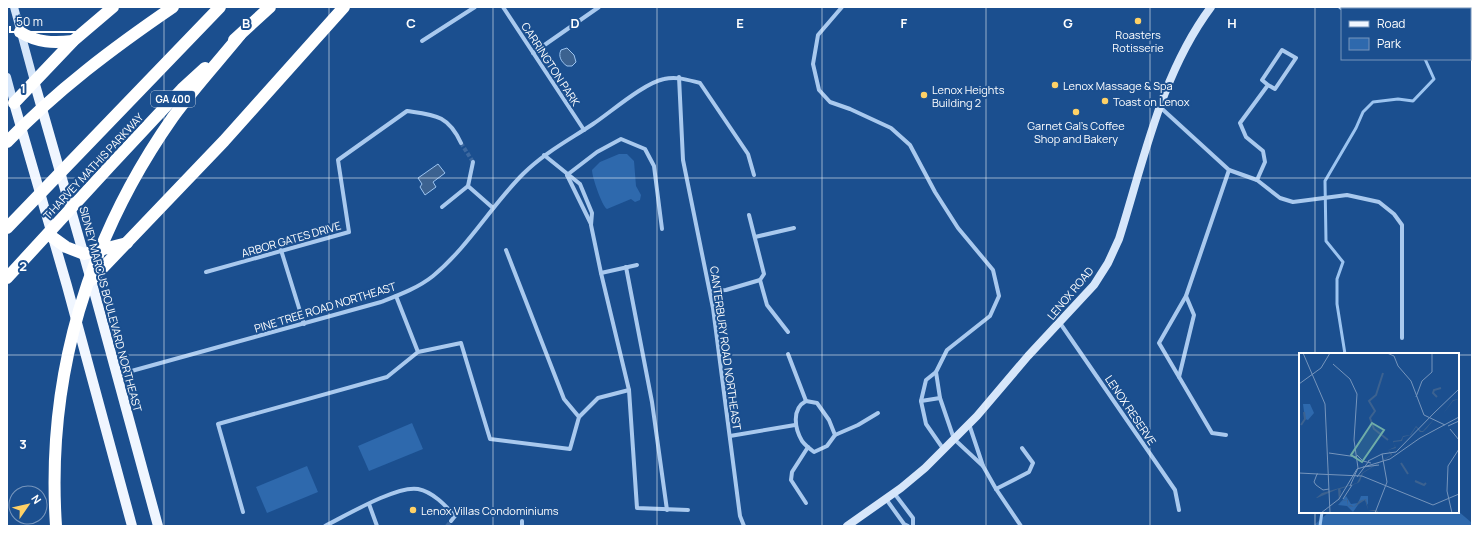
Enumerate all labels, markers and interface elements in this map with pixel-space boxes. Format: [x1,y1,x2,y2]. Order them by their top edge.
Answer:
scale bar [10,8,87,34]
legend [1341,8,1471,60]
text: 50 m [16,13,43,30]
text: B [242,14,250,32]
text: C [406,14,416,32]
text: D [570,14,580,32]
text: E [736,14,744,32]
text: F [901,14,908,32]
text: G [1063,14,1073,32]
text: H [1227,14,1237,32]
text: Road [1377,15,1405,32]
marker: Roasters Rotisserie [1133,16,1143,26]
street label: CARRINGTON PARK [518,19,584,109]
place label: Roasters Rotisserie [1112,27,1164,55]
text: Park [1377,35,1402,52]
place label: Lenox Massage & Spa [1063,78,1173,93]
text: 1 [20,79,26,97]
marker: Lenox Massage & Spa [1050,80,1060,90]
place label: Lenox Heights Building 2 [932,82,1005,110]
marker: Lenox Heights Building 2 [919,90,929,100]
road number: GA 400 [151,91,195,107]
place label: Toast on Lenox [1113,94,1190,109]
marker: Toast on Lenox [1100,96,1110,106]
marker: Garnet Gal's Coffee Shop and Bakery [1071,107,1081,117]
street label: T HARVEY MATHIS PARKWAY [40,109,147,222]
place label: Garnet Gal's Coffee Shop and Bakery [1027,118,1125,146]
street label: SIDNEY MARCUS BOULEVARD NORTHEAST [76,205,146,414]
street label: ARBOR GATES DRIVE [239,218,343,260]
text: 2 [19,257,27,275]
street label: LENOX ROAD [1043,263,1097,323]
street label: CANTERBURY ROAD NORTHEAST [707,265,745,431]
street label: PINE TREE ROAD NORTHEAST [252,278,398,336]
inset map [1299,353,1459,513]
street label: LENOX RESERVE [1102,372,1160,448]
text: 3 [19,435,27,453]
north arrow [8,485,48,525]
text: N [28,492,45,507]
place label: Lenox Villas Condominiums [421,503,559,518]
marker: Lenox Villas Condominiums [408,505,418,515]

